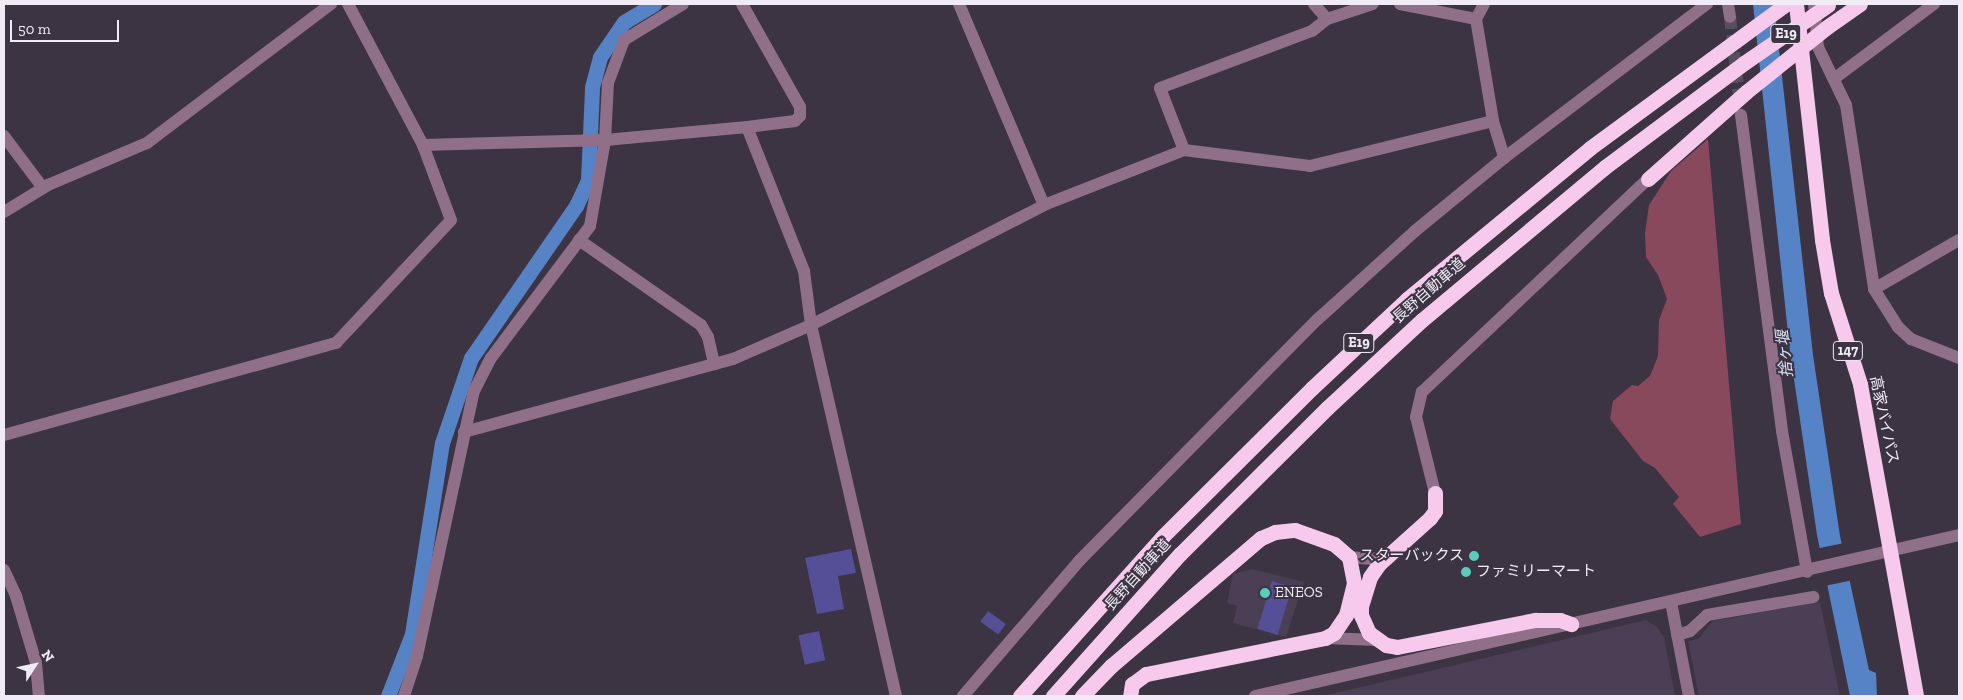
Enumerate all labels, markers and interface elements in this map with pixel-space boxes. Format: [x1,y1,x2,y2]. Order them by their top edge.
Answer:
scale bar [12,10,121,42]
text: 50 m [18,20,51,38]
road number: E19 [1770,22,1802,46]
street label: 長野自動車道 [1389,255,1469,327]
water label: 捨ヶ堰 [1773,329,1797,379]
road number: E19 [1343,332,1375,354]
road number: 147 [1832,340,1864,362]
street label: 高家バイパス [1866,374,1902,466]
street label: 長野自動車道 [1101,536,1175,614]
place label: スターバックス [1359,547,1464,565]
marker: スターバックス [1468,550,1480,562]
place label: ファミリーマート [1476,563,1596,581]
marker: ファミリーマート [1460,566,1472,578]
place label: ENEOS [1275,584,1323,602]
marker: ENEOS [1259,587,1271,599]
north arrow [10,640,60,690]
text: N [38,647,58,665]

